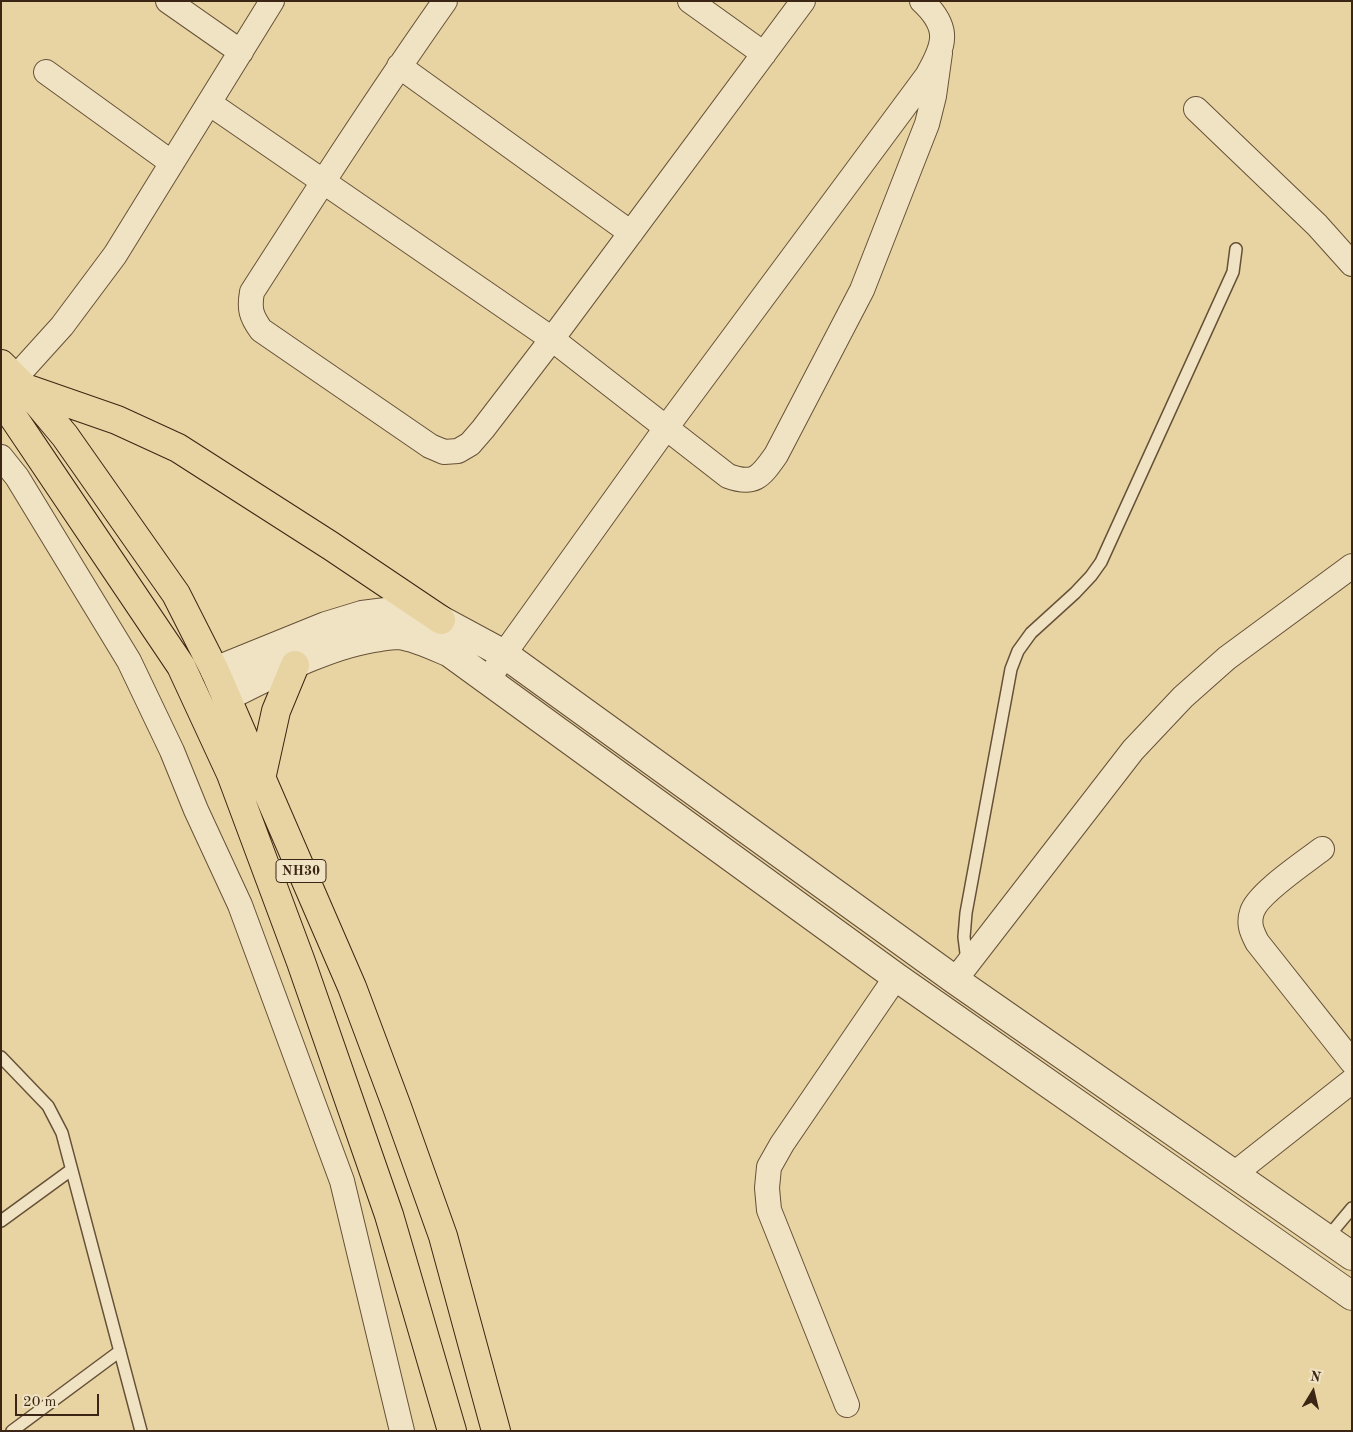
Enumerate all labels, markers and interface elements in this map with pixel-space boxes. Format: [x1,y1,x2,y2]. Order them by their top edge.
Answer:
road number: NH30 [276,859,326,882]
north arrow [1288,1367,1338,1417]
text: N [1309,1369,1322,1385]
scale bar [18,1384,101,1416]
text: 20 m [23,1395,57,1410]

